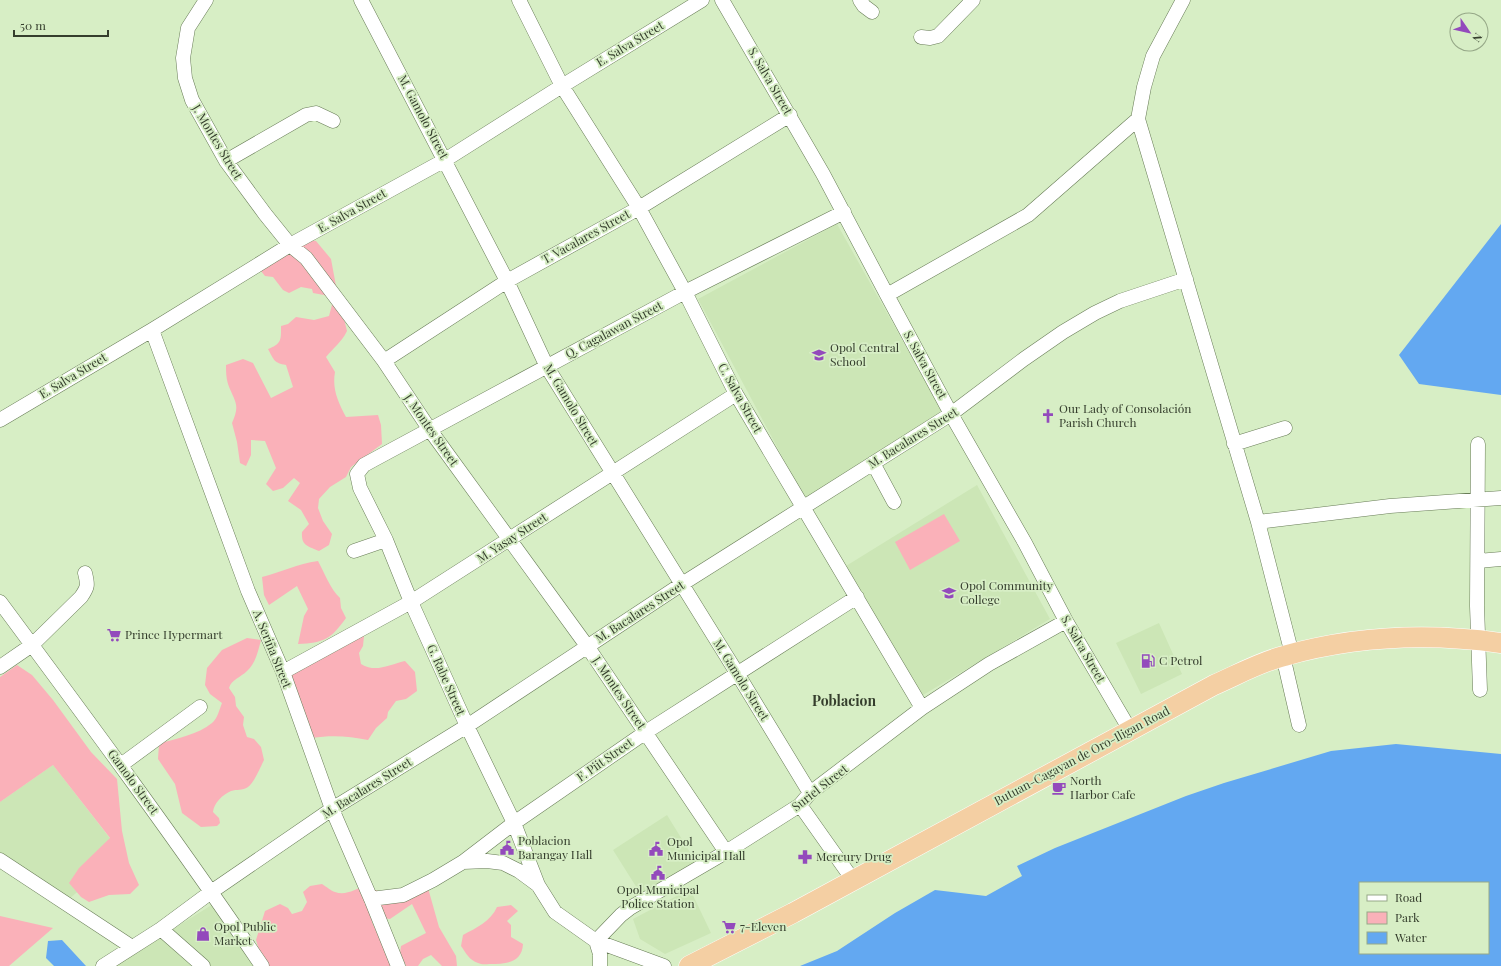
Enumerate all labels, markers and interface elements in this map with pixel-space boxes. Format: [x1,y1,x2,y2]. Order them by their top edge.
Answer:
scale bar [14,12,108,38]
north arrow [1449,12,1489,52]
street label: E. Salva Street [593,16,667,70]
text: 50 m [20,17,46,33]
text: N [1469,30,1486,45]
street label: S. Salva Street [745,44,797,118]
street label: M. Gamolo Street [395,72,453,162]
street label: J. Montes Street [189,100,247,183]
street label: E. Salva Street [314,184,389,236]
street label: T. Vacalares Street [539,205,633,267]
street label: Q. Cagalawan Street [562,296,666,362]
street label: S. Salva Street [901,328,951,402]
place label: Opol Central School [830,339,900,369]
school or university icon: Opol Central School [811,347,827,363]
street label: E. Salva Street [36,348,110,402]
street label: M. Gamolo Street [541,360,603,449]
street label: C. Salva Street [715,360,767,436]
street label: J. Montes Street [400,389,463,469]
place label: Our Lady of Consolación Parish Church [1059,400,1192,430]
street label: M. Bacalares Street [865,403,961,471]
church icon: Our Lady of Consolación Parish Church [1040,408,1056,424]
street label: M. Yasay Street [473,508,550,566]
street label: M. Bacalares Street [592,576,688,646]
place label: Opol Community College [960,577,1053,607]
school or university icon: Opol Community College [941,585,957,601]
street label: A. Seriña Street [250,606,296,691]
street label: S. Salva Street [1058,612,1110,686]
place label: Prince Hypermart [125,626,223,642]
supermarket icon: Prince Hypermart [106,627,122,643]
street label: M. Gamolo Street [710,636,774,724]
street label: G. Rabe Street [424,642,470,718]
street label: J. Montes Street [589,652,651,733]
place label: C Petrol [1159,652,1203,668]
fuel station icon: C Petrol [1140,653,1156,669]
district label: Poblacion [812,691,876,710]
street label: Butuan-Cagayan de Oro-Iligan Road [991,702,1172,808]
street label: F. Piit Street [573,733,636,784]
street label: Gamolo Street [105,746,163,818]
street label: M. Bacalares Street [319,753,415,821]
street label: Suriel Street [788,760,851,814]
place label: North Harbor Cafe [1070,772,1136,802]
cafe icon: North Harbor Cafe [1051,780,1067,796]
place label: Poblacion Barangay Hall [518,832,593,862]
place label: Opol Municipal Hall [667,833,746,863]
public building icon: Poblacion Barangay Hall [499,840,515,856]
public building icon: Opol Municipal Hall [648,841,664,857]
place label: Mercury Drug [816,848,892,864]
pharmacy icon: Mercury Drug [797,849,813,865]
public building icon: Opol Municipal Police Station [650,865,666,881]
place label: Opol Municipal Police Station [617,881,700,911]
legend [1359,882,1489,954]
text: Road [1395,889,1422,905]
text: Park [1395,909,1420,925]
place label: Opol Public Market [214,918,276,948]
place label: 7-Eleven [740,918,786,934]
supermarket icon: 7-Eleven [721,919,737,935]
shop icon: Opol Public Market [195,926,211,942]
text: Water [1394,929,1428,945]

